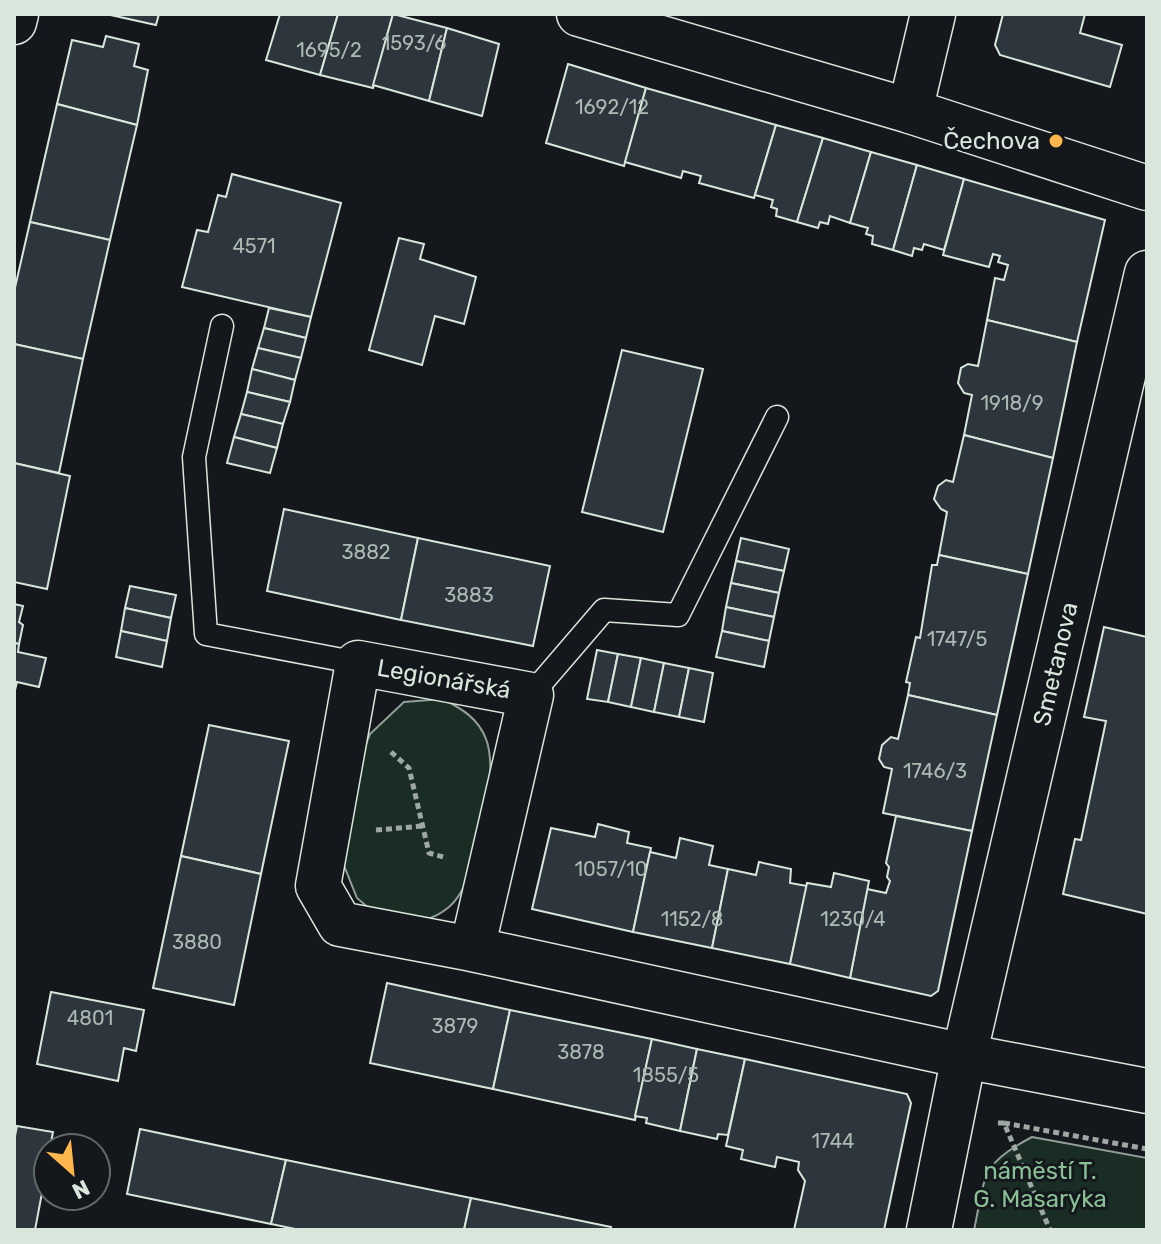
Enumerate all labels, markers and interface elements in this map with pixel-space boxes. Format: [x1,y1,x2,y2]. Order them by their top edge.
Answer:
house number: 1593/6 [382,31,446,55]
house number: 1695/2 [296,38,362,62]
house number: 1692/12 [575,95,649,119]
place label: Čechova [943,127,1040,155]
marker: Čechova [1047,132,1065,150]
house number: 4571 [232,234,276,258]
house number: 1918/9 [980,391,1044,415]
house number: 3882 [341,540,391,564]
house number: 3883 [444,583,494,607]
street label: Smetanova [1028,599,1084,729]
house number: 1747/5 [927,627,987,651]
street label: Legionářská [375,653,513,705]
house number: 1746/3 [903,759,967,783]
house number: 1057/10 [575,857,647,881]
house number: 1152/8 [661,907,723,931]
house number: 1230/4 [820,907,886,931]
house number: 3880 [172,930,222,954]
house number: 4801 [67,1006,113,1030]
house number: 3879 [432,1014,478,1038]
house number: 3878 [557,1040,605,1064]
house number: 1855/5 [633,1063,699,1087]
house number: 1744 [812,1129,854,1153]
north arrow [32,1132,112,1212]
park label: náměstí T. G. Masaryka [973,1157,1107,1213]
text: N [68,1174,94,1205]

